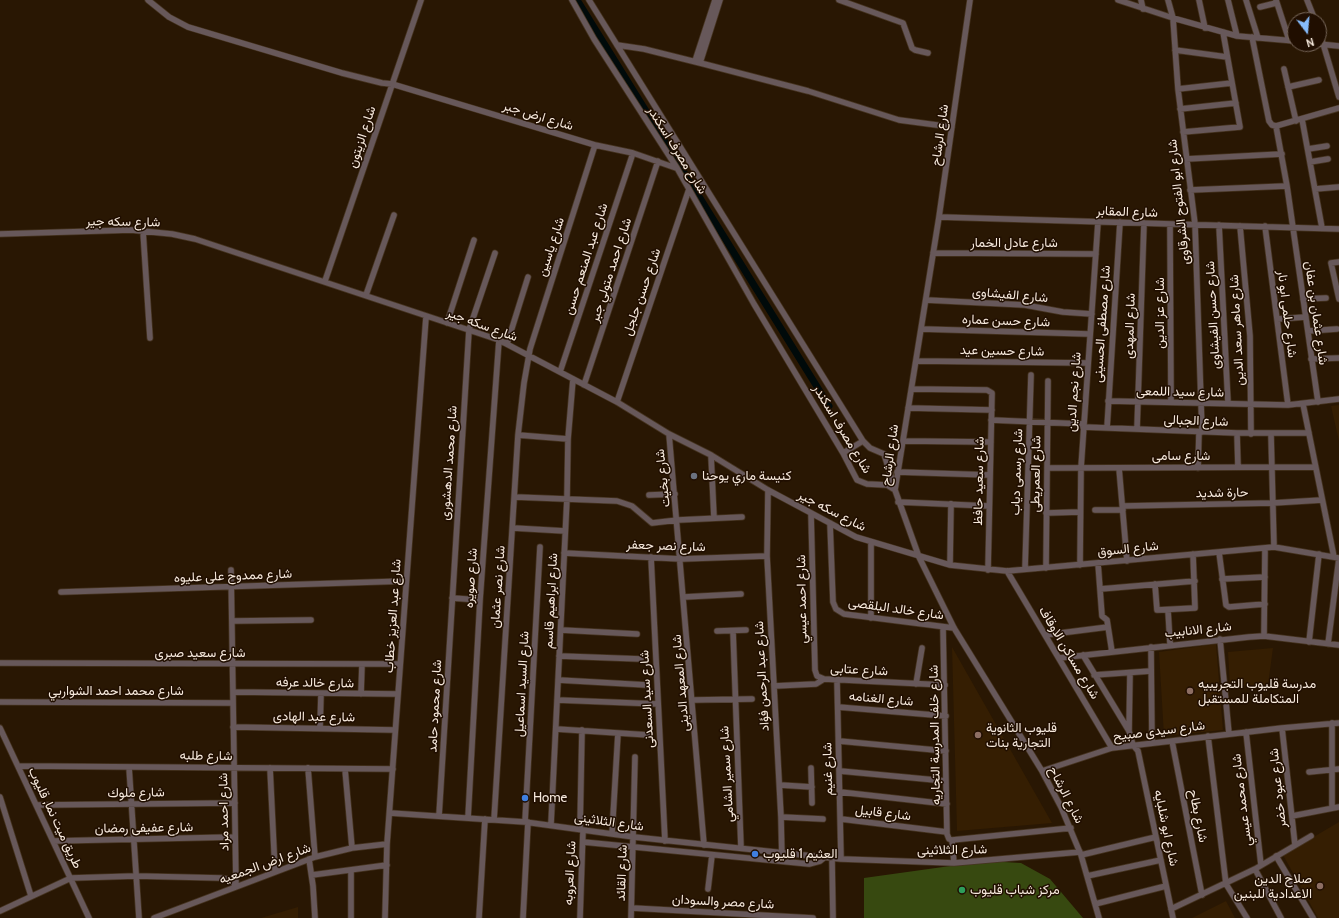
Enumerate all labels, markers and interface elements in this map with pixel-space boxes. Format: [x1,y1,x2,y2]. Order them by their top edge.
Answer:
north arrow [1287,12,1327,52]
text: N [1304,35,1316,50]
street label: شارع ارض جبر [501,98,575,134]
street label: شارع مصرف اسكندر [644,103,710,197]
street label: شارع الرشاح [928,103,952,167]
street label: شارع الزيتون [345,104,379,170]
street label: شارع ابو الفتوح الشرقاوى [1165,138,1193,266]
street label: شارع عبد المنعم حسن [561,201,611,317]
street label: شارع المقابر [1096,203,1158,221]
street label: شارع سكه جير [86,214,160,230]
street label: شارع ياسين [534,215,568,279]
street label: شارع احمد متولي جبر [587,216,635,324]
street label: شارع عادل الخمار [970,235,1058,251]
street label: شارع حسن جلجل [620,246,664,338]
street label: شارع عثمان بن عفان [1301,260,1331,366]
street label: شارع حسن الفيشاوى [1202,261,1224,369]
street label: شارع مصطفى الحسينى [1090,265,1114,383]
street label: شارع حلمى ابو نار [1274,269,1300,359]
street label: شارع ماهر سعد الدين [1226,274,1248,386]
street label: شارع عز الدين [1152,277,1168,349]
street label: شارع الفيشاوى [971,284,1049,306]
street label: شارع المهدى [1121,293,1139,359]
street label: شارع سكه جير [444,305,520,345]
street label: شارع حسن عماره [962,312,1050,330]
street label: شارع حسين عيد [960,342,1044,360]
street label: شارع نجم الدين [1063,351,1085,433]
street label: شارع مصرف اسكندر [809,382,875,476]
street label: شارع سيد اللمعى [1136,383,1224,401]
street label: شارع محمد الدهشورى [437,405,461,521]
street label: شارع الجبالى [1163,412,1229,430]
street label: شارع الرشاح [878,423,902,487]
street label: شارع رسمى دياب [1008,428,1026,516]
street label: شارع العمريطى [1028,435,1044,513]
street label: شارع سعيد حافظ [970,436,988,526]
street label: شارع بخيت [652,448,674,508]
street label: شارع سامى [1152,448,1210,464]
place label: كنيسة ماري يوحنا [702,468,791,484]
marker: كنيسة ماري يوحنا [689,471,699,481]
street label: حارة شديد [1196,485,1248,501]
street label: شارع سكه جير [795,487,869,535]
street label: شارع نصر جعفر [626,537,706,555]
street label: شارع السوق [1097,538,1159,560]
street label: شارع نصر عثمان [487,545,509,629]
street label: شارع صويره [461,547,481,609]
street label: شارع ابراهيم قاسم [541,553,561,649]
street label: شارع احمد عيسي [793,554,811,644]
street label: شارع عبد العزيز خطاب [381,559,405,673]
street label: شارع ممدوح على عليوه [174,566,292,586]
street label: شارع خالد البلقصى [847,595,945,623]
street label: شارع مساكن الاوقاف [1035,604,1103,702]
street label: شارع الانابيب [1164,619,1232,641]
street label: شارع عبد الرحمن فؤاد [751,620,773,732]
street label: شارع السيد اسماعيل [511,631,533,737]
street label: شارع المعهد الدينى [669,634,693,732]
street label: شارع سعيد صبرى [155,645,245,661]
street label: شارع سيد السعدنى [637,650,657,748]
street label: شارع محمود حامد [425,659,445,753]
street label: شارع عتابى [830,661,888,679]
street label: شارع خلف المدرسة التجاريه [926,665,944,805]
street label: شارع خالد عرفه [276,675,354,691]
place label: مدرسة قليوب التجريبيه المتكاملة للمستقبل [1198,676,1316,707]
street label: شارع محمد احمد الشواربي [48,683,184,699]
marker: مدرسة قليوب التجريبيه المتكاملة للمستقبل [1185,686,1195,696]
street label: شارع الغنامه [848,688,914,710]
street label: شارع عبد الهادى [273,708,355,726]
street label: شارع سيدى صبيح [1112,718,1206,744]
place label: قليوب الثانوية التجارية بنات [986,720,1057,751]
street label: شارع سمير الشامي [717,725,737,823]
marker: قليوب الثانوية التجارية بنات [973,730,983,740]
street label: شارع غنيم [820,742,836,796]
street label: شارع عبود خضر [1266,747,1290,829]
street label: شارع طلبه [179,748,233,764]
street label: شارع محمد عيسي [1229,753,1255,847]
street label: شارع الرشاح [1045,764,1087,826]
street label: طريق ميت نما, قليوب [25,765,85,871]
street label: شارع احمد مراد [216,773,232,851]
street label: شارع ملوك [107,785,165,801]
street label: شارع ابو شلبايه [1150,788,1182,868]
street label: شارع بطاح [1185,788,1211,844]
place label: Home [533,790,567,806]
marker: Home [520,793,530,803]
street label: شارع قابيل [854,802,912,824]
street label: شارع الثلاثينى [573,809,645,835]
street label: شارع عفيفى رمضان [95,819,193,837]
street label: شارع ارض الجمعيه [217,840,313,888]
street label: شارع العروبه [561,840,579,906]
street label: شارع الثلاثينى [917,842,987,858]
street label: شارع القائد [613,844,631,902]
place label: العثيم 1 قليوب [763,846,838,862]
marker: العثيم 1 قليوب [750,849,760,859]
place label: صلاح الدين الاعدادية للبنين [1234,871,1312,902]
marker: صلاح الدين الاعدادية للبنين [1315,881,1325,891]
place label: مركز شباب قليوب [970,882,1060,898]
marker: مركز شباب قليوب [957,885,967,895]
street label: شارع مصر والسودان [671,892,775,912]

